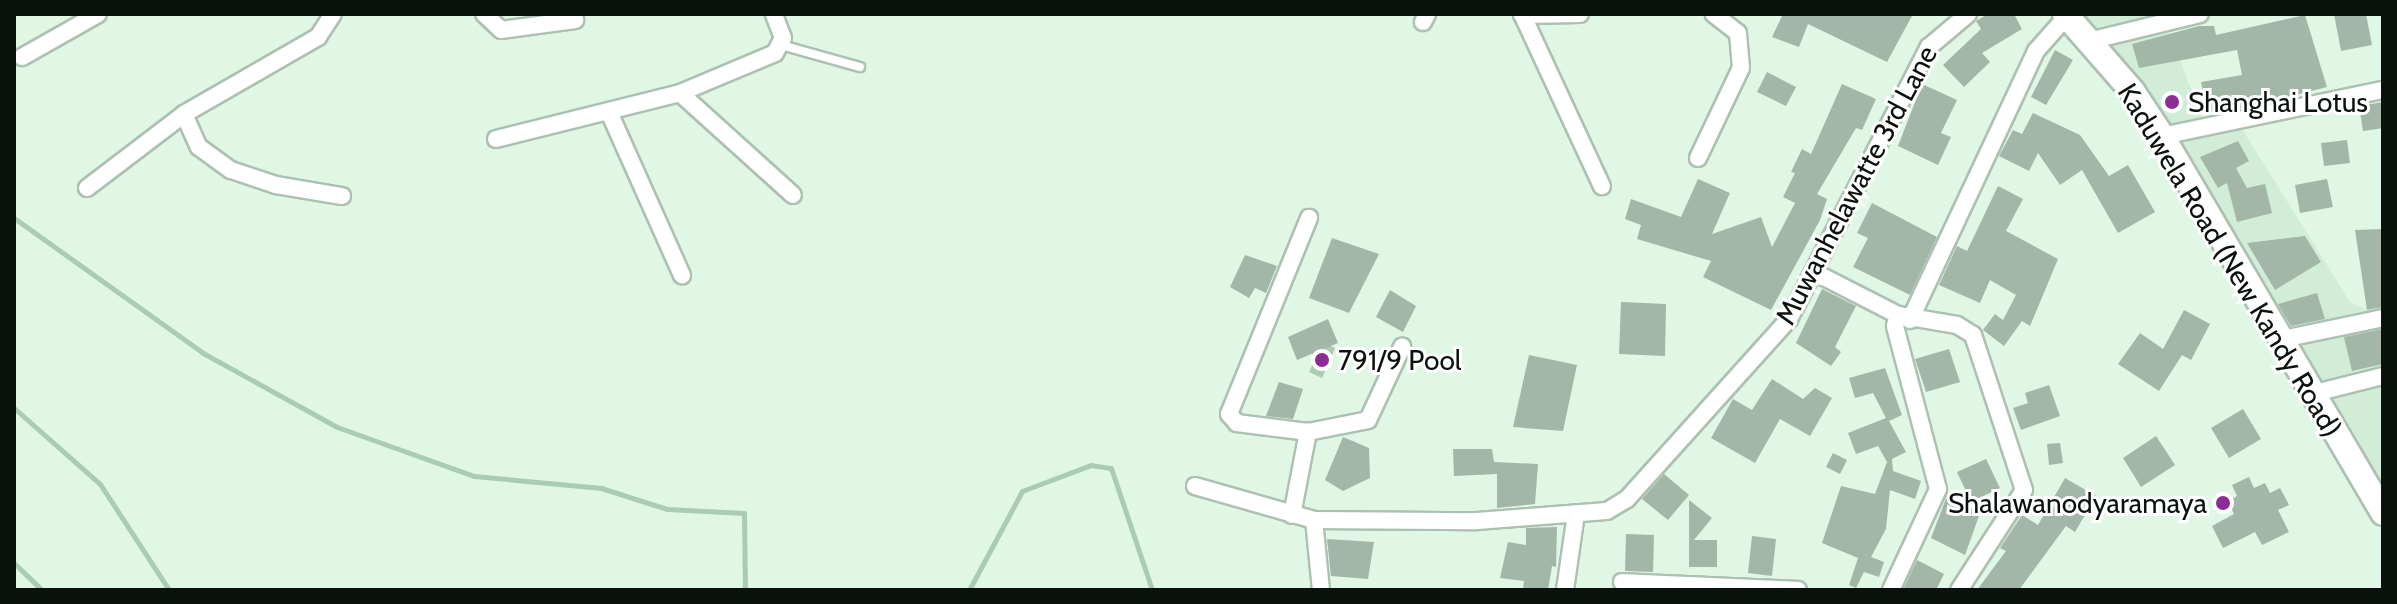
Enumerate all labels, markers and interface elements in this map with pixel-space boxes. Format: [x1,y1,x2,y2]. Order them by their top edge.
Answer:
street label: Muwanhelawatte 3rd Lane [1768,40,1944,330]
street label: Kaduwela Road (New Kandy Road) [2111,77,2349,443]
place label: Shanghai Lotus [2188,85,2368,119]
marker: Shanghai Lotus [2163,93,2181,111]
place label: 791/9 Pool [1338,343,1461,377]
marker: 791/9 Pool [1313,351,1331,369]
place label: Shalawanodyaramaya [1948,486,2207,520]
marker: Shalawanodyaramaya [2214,494,2232,512]

